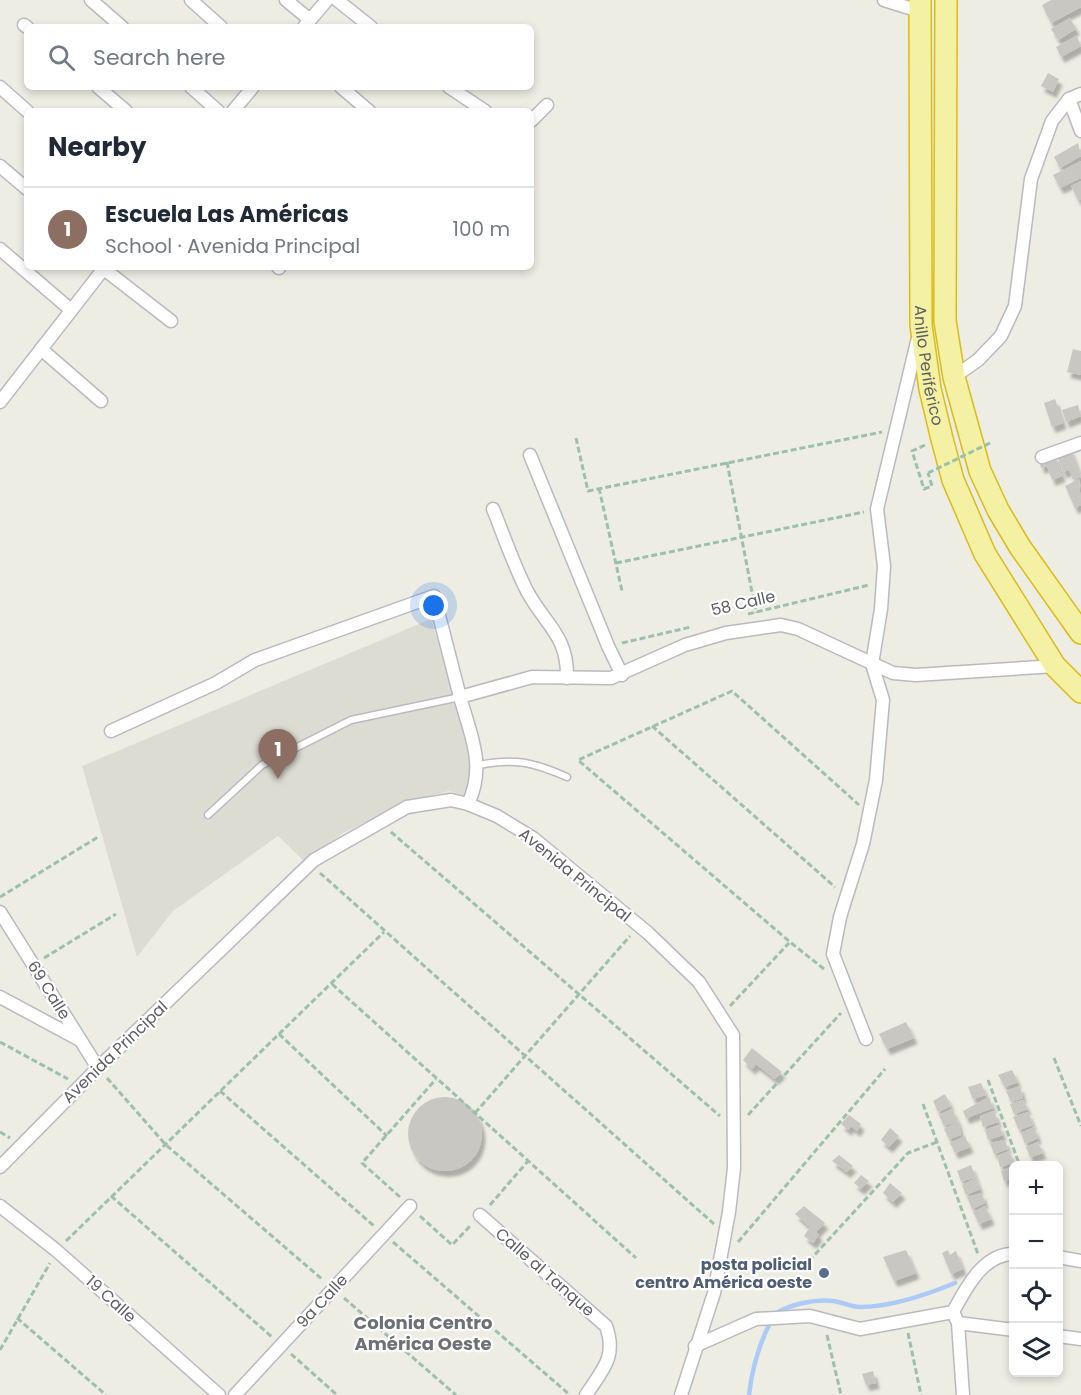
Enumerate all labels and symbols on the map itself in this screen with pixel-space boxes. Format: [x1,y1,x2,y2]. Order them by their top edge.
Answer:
street label: Anillo Periférico [909,305,950,428]
street label: 58 Calle [709,584,778,622]
your location [419,591,448,620]
pin: 1 [258,730,298,779]
street label: Avenida Principal [514,823,636,927]
street label: 69 Calle [22,956,76,1024]
street label: Avenida Principal [57,996,173,1108]
street label: Calle al Tanque [490,1222,600,1322]
place label: posta policial centro América oeste [635,1253,812,1294]
marker: posta policial centro América oeste [817,1266,831,1280]
street label: 9a Calle [291,1269,353,1333]
street label: 19 Calle [81,1270,141,1328]
district label: Colonia Centro América Oeste [354,1310,492,1356]

